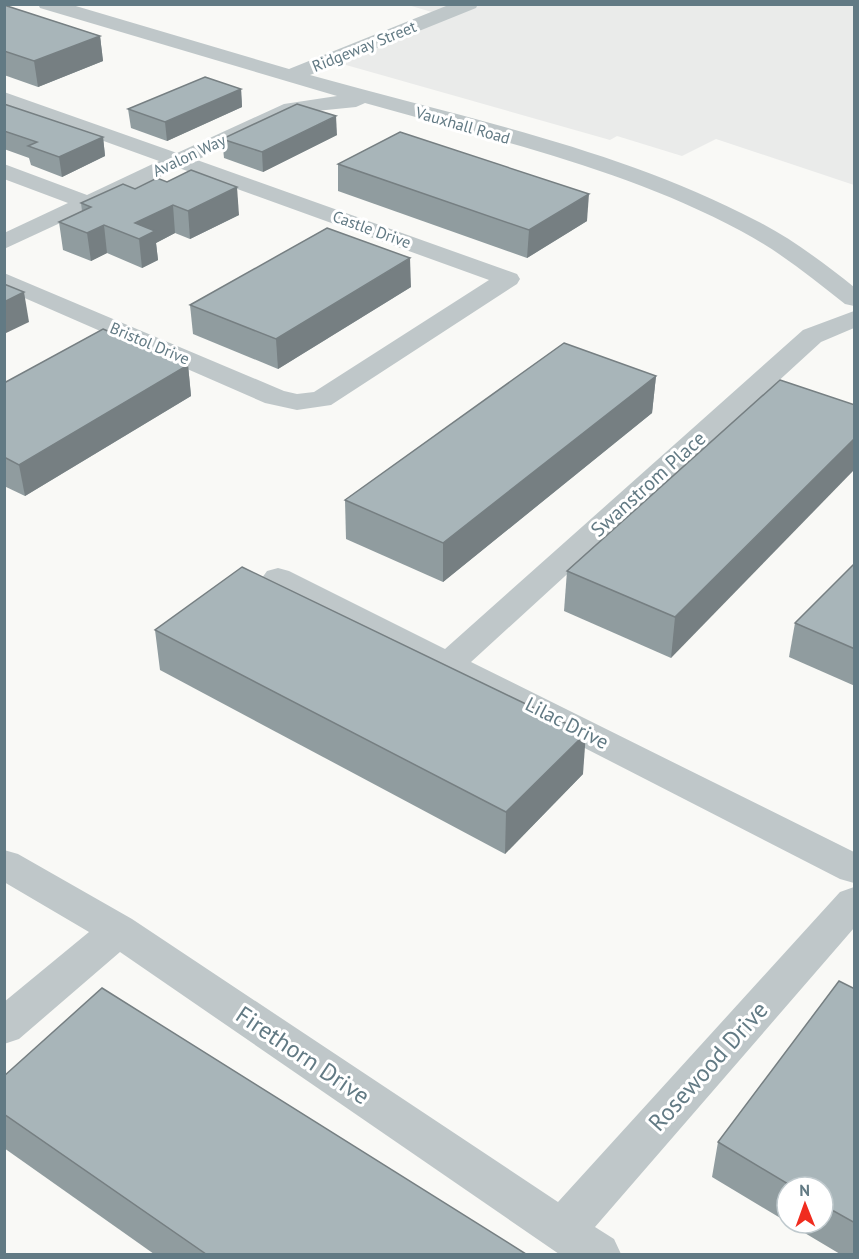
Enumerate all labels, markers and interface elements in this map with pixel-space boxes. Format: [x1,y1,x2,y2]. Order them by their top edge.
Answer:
street label: Ridgeway Street [309,16,420,76]
street label: Vauxhall Road [413,102,513,148]
street label: Avalon Way [149,129,229,181]
street label: Castle Drive [330,206,414,252]
street label: Bristol Drive [107,317,193,369]
street label: Swanstrom Place [585,425,711,543]
street label: Lilac Drive [521,691,613,755]
street label: Rosewood Drive [642,995,774,1137]
street label: Firethorn Drive [230,999,376,1111]
north arrow [775,1175,835,1235]
text: N [799,1180,810,1200]

